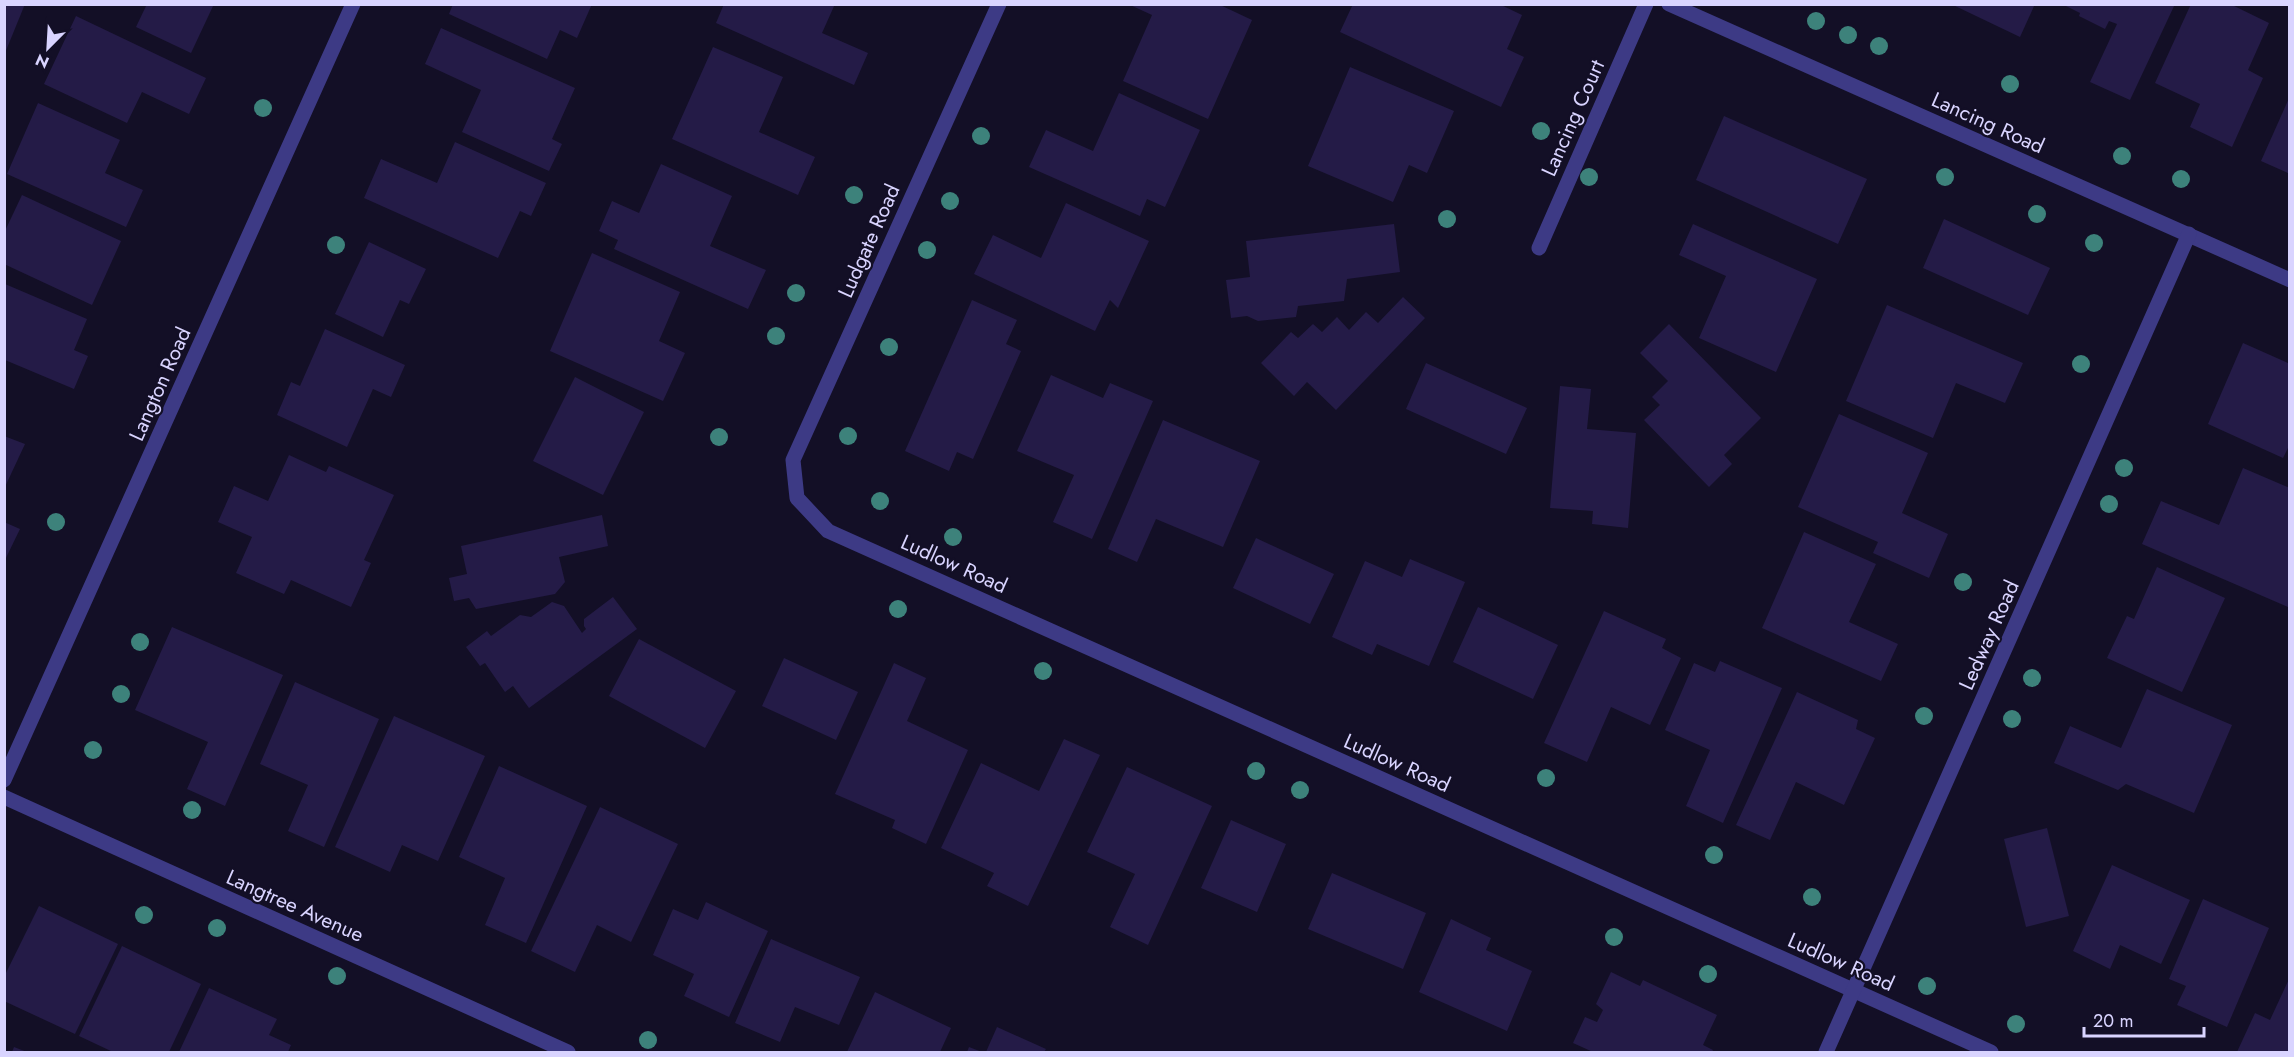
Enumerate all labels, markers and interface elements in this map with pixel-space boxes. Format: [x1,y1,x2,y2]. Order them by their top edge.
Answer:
north arrow [18,18,78,78]
text: N [32,48,53,74]
street label: Lancing Court [1534,55,1612,181]
street label: Lancing Road [1927,85,2049,161]
street label: Ludgate Road [831,179,907,303]
street label: Langton Road [122,322,198,446]
street label: Ludlow Road [896,527,1012,601]
street label: Ledway Road [1951,575,2027,695]
street label: Ludlow Road [1339,726,1455,800]
street label: Langtree Avenue [221,862,369,950]
street label: Ludlow Road [1783,925,1899,999]
scale bar [2084,1000,2204,1038]
text: 20 m [2093,1008,2133,1034]

